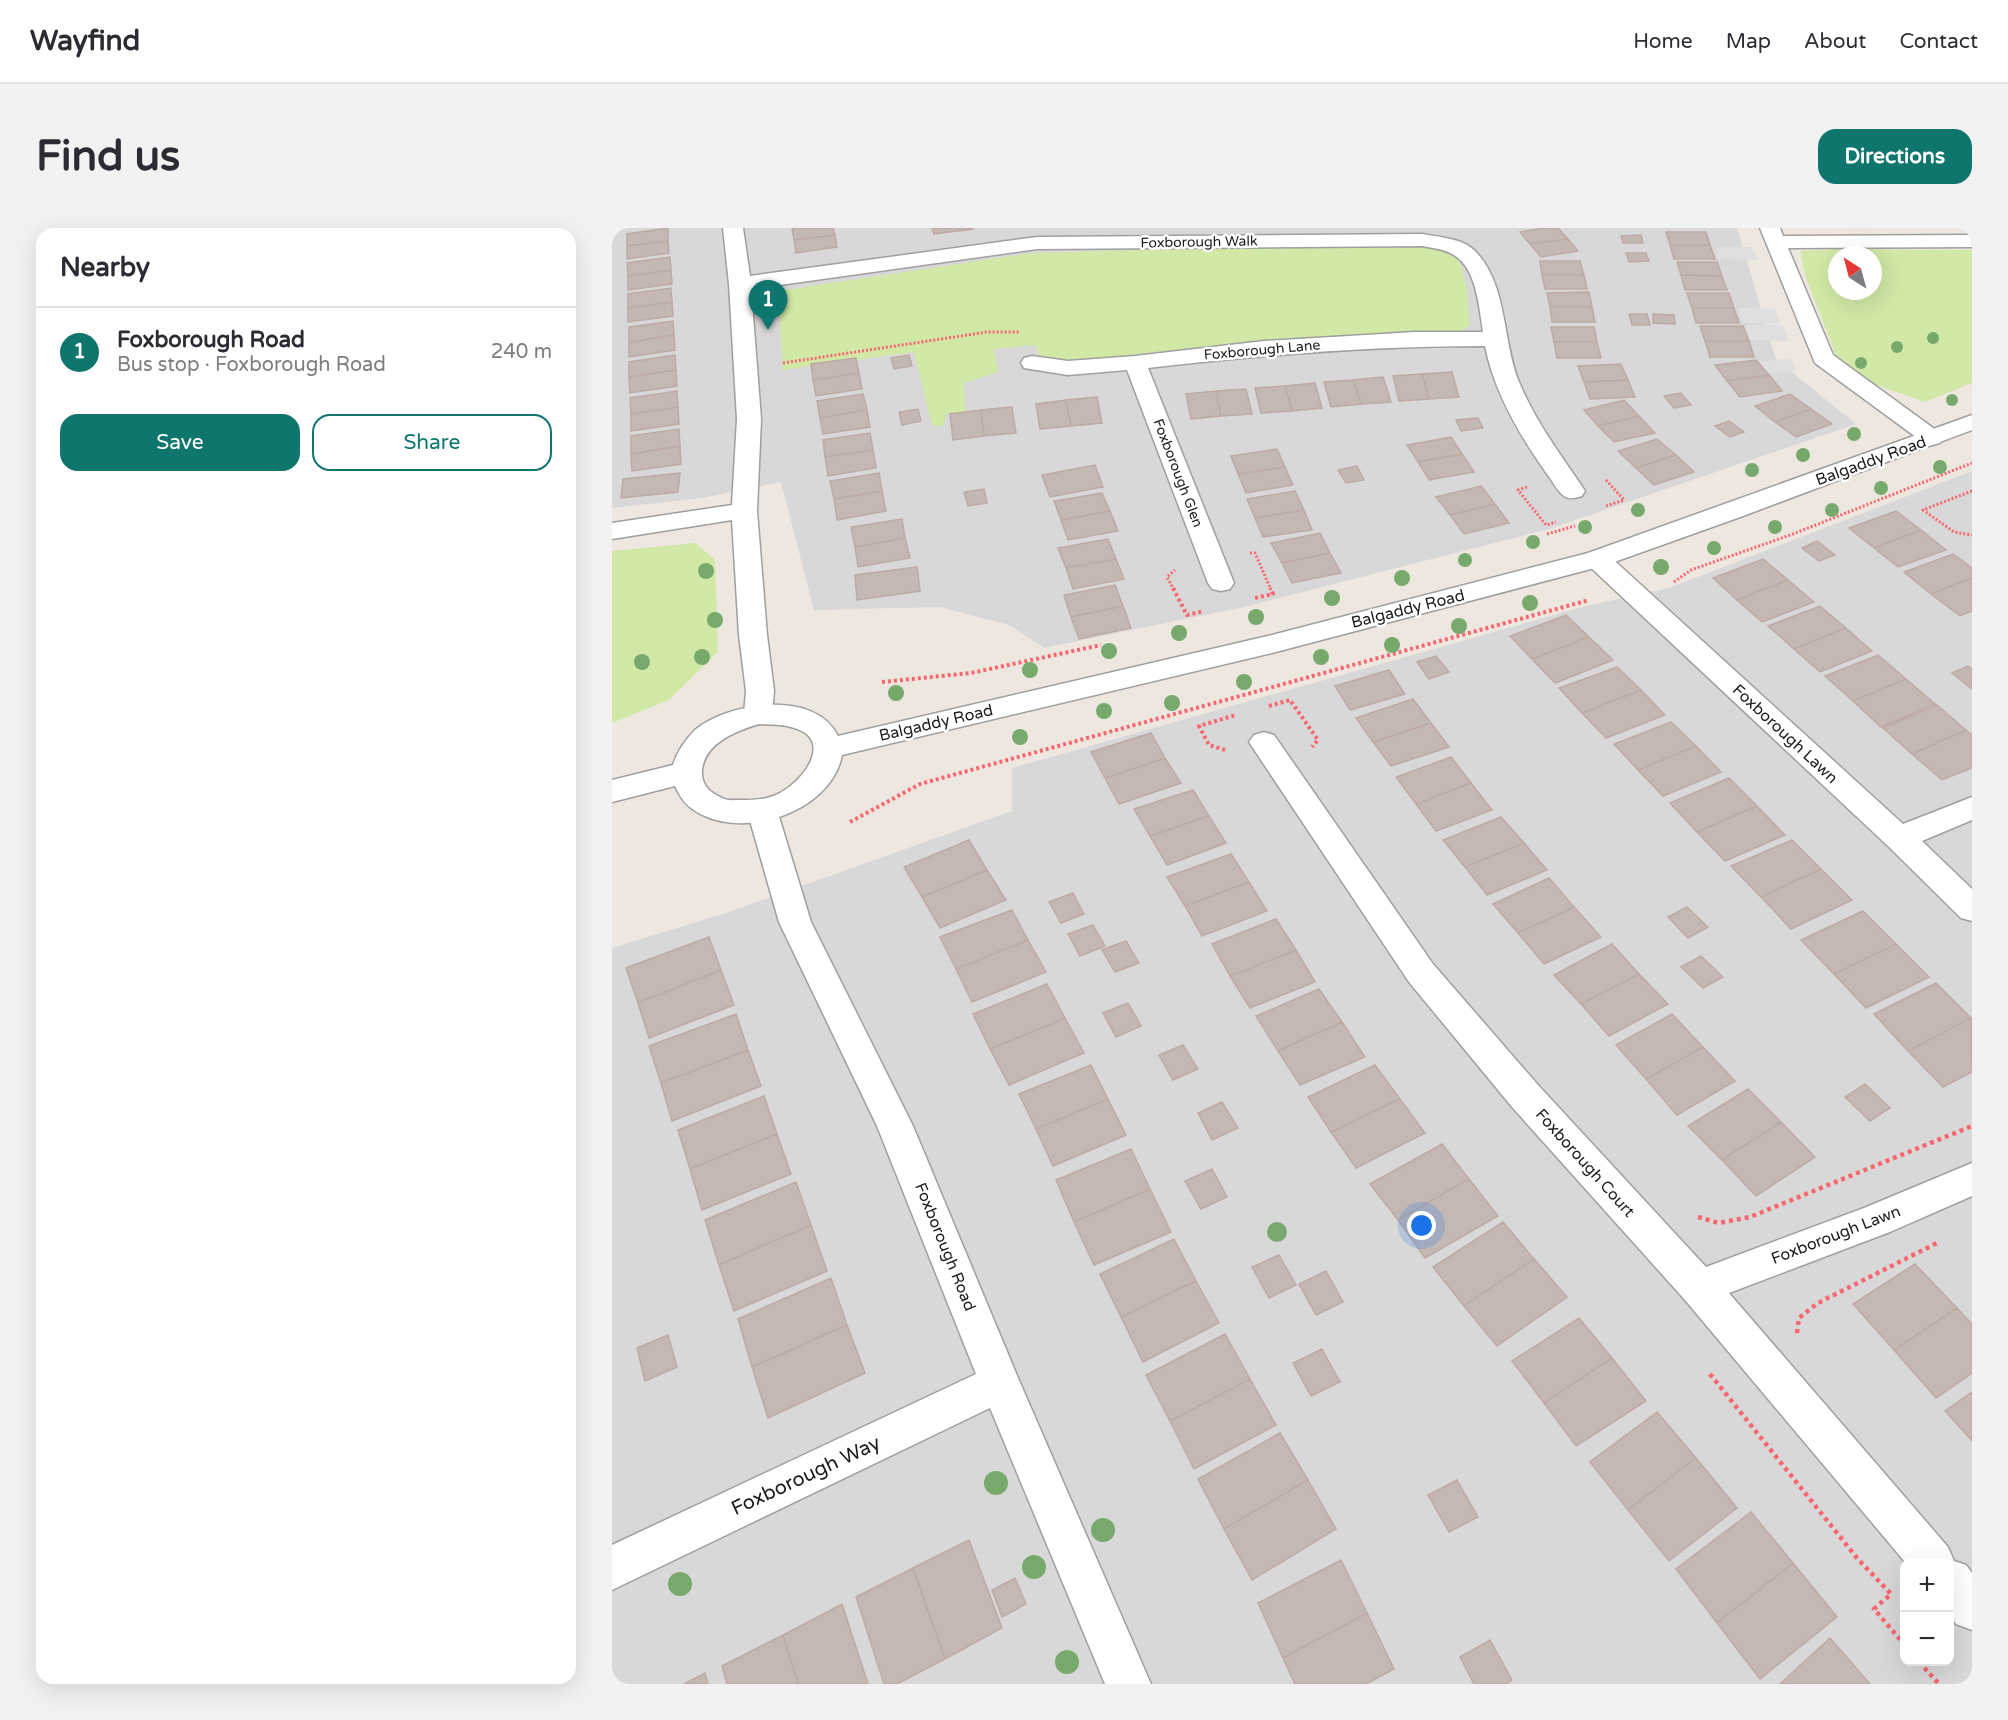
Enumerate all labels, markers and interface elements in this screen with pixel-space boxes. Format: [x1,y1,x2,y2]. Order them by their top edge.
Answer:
text: Wayfind [30,24,140,58]
text: Home [1633,29,1693,54]
text: Map [1726,29,1771,54]
text: About [1804,29,1866,54]
text: Contact [1899,29,1978,54]
button: Directions [1818,129,1972,184]
text: Find us [36,131,180,182]
street label: Foxborough Walk [1140,232,1258,252]
north arrow [1828,246,1882,300]
text: Nearby [60,252,150,283]
pin: 1 [748,280,788,330]
text: Foxborough Road [117,327,305,353]
street label: Foxborough Lane [1203,336,1321,364]
text: 1 [73,340,86,364]
text: 240 m [491,340,552,364]
text: Bus stop · Foxborough Road [117,353,386,377]
button: Save [60,414,300,471]
button: Share [312,414,552,471]
street label: Foxborough Glen [1149,416,1207,530]
street label: Balgaddy Road [1813,432,1929,490]
street label: Balgaddy Road [1349,585,1467,633]
street label: Foxborough Lawn [1728,680,1842,788]
street label: Balgaddy Road [877,700,995,746]
street label: Foxborough Court [1531,1105,1639,1221]
street label: Foxborough Road [910,1180,980,1314]
street label: Foxborough Lawn [1768,1201,1904,1269]
your location [1407,1211,1436,1240]
street label: Foxborough Way [728,1431,885,1521]
map controls [1900,1558,1954,1666]
button: + [1900,1558,1954,1612]
button: − [1900,1612,1954,1666]

